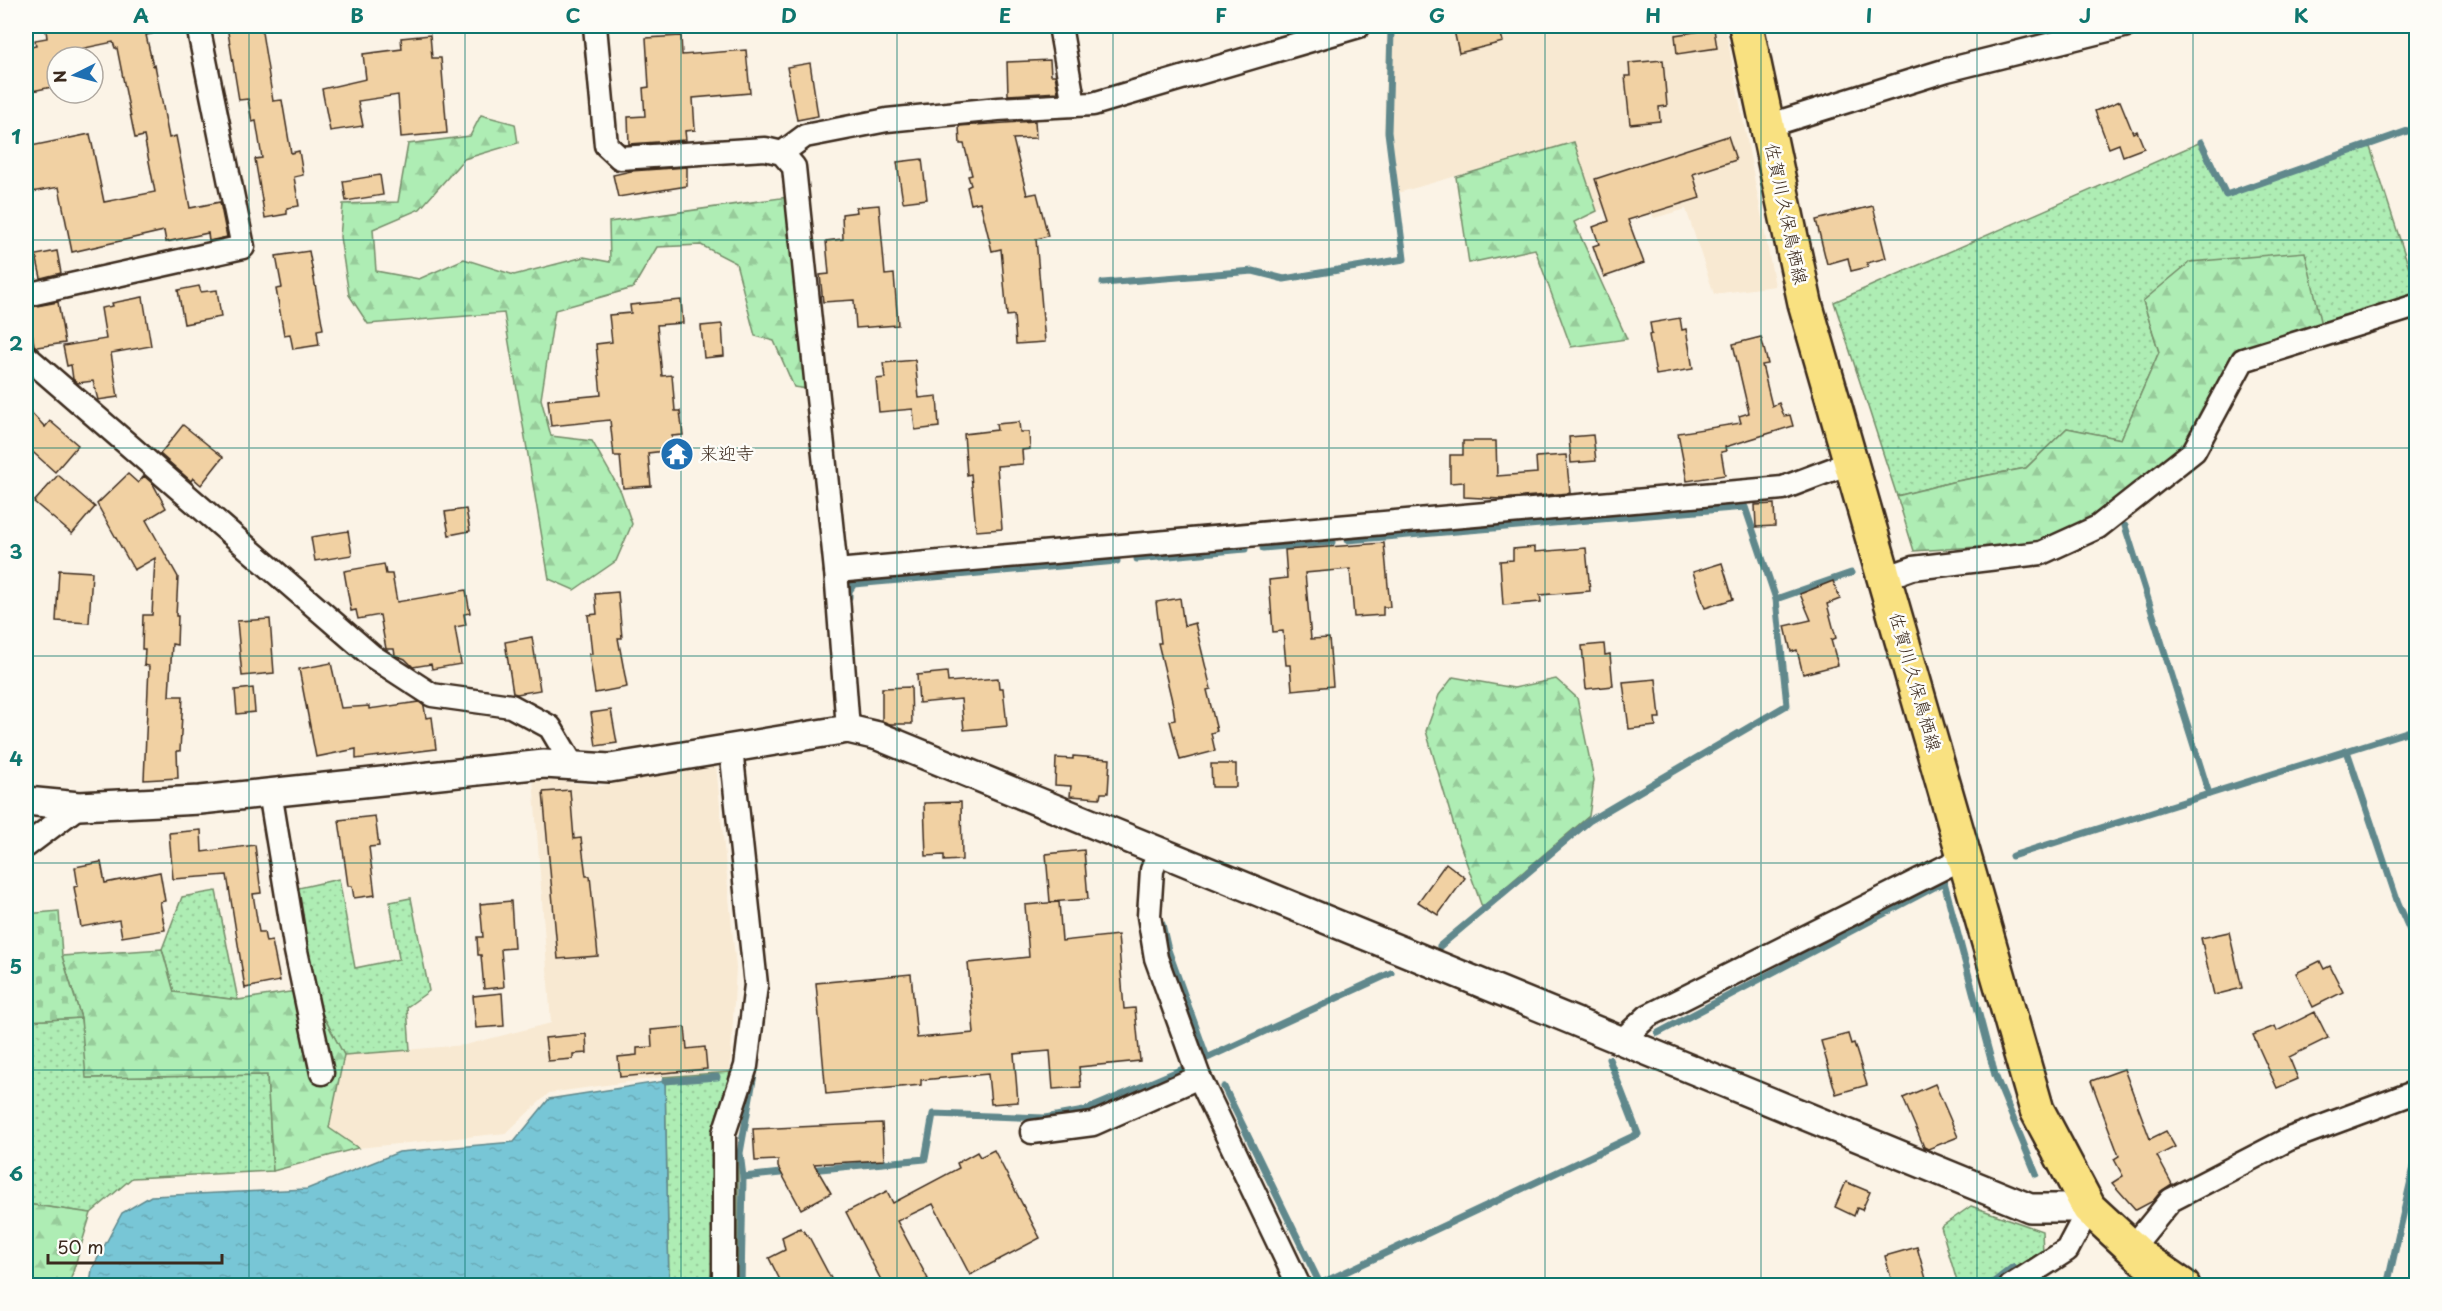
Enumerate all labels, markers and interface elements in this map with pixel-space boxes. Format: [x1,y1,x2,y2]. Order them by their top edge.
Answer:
text: A [133,0,149,30]
text: B [350,0,364,30]
text: C [565,0,581,30]
text: D [781,0,797,30]
text: E [999,0,1011,30]
text: F [1215,0,1227,30]
text: G [1429,0,1445,30]
text: H [1645,0,1661,30]
text: I [1866,0,1872,30]
text: J [2079,0,2091,30]
text: K [2294,0,2309,30]
north arrow [45,45,105,105]
text: N [46,69,72,84]
text: 1 [11,121,21,151]
street label: 佐賀川久保鳥栖線 [1759,140,1816,287]
text: 2 [9,328,23,358]
temple icon: 来迎寺 [659,436,695,472]
place label: 来迎寺 [700,439,754,466]
text: 3 [9,536,23,566]
street label: 佐賀川久保鳥栖線 [1884,609,1949,755]
text: 4 [9,743,23,773]
text: 5 [10,951,22,981]
text: 6 [9,1158,23,1188]
scale bar [48,1227,222,1265]
text: 50 m [57,1233,104,1260]

